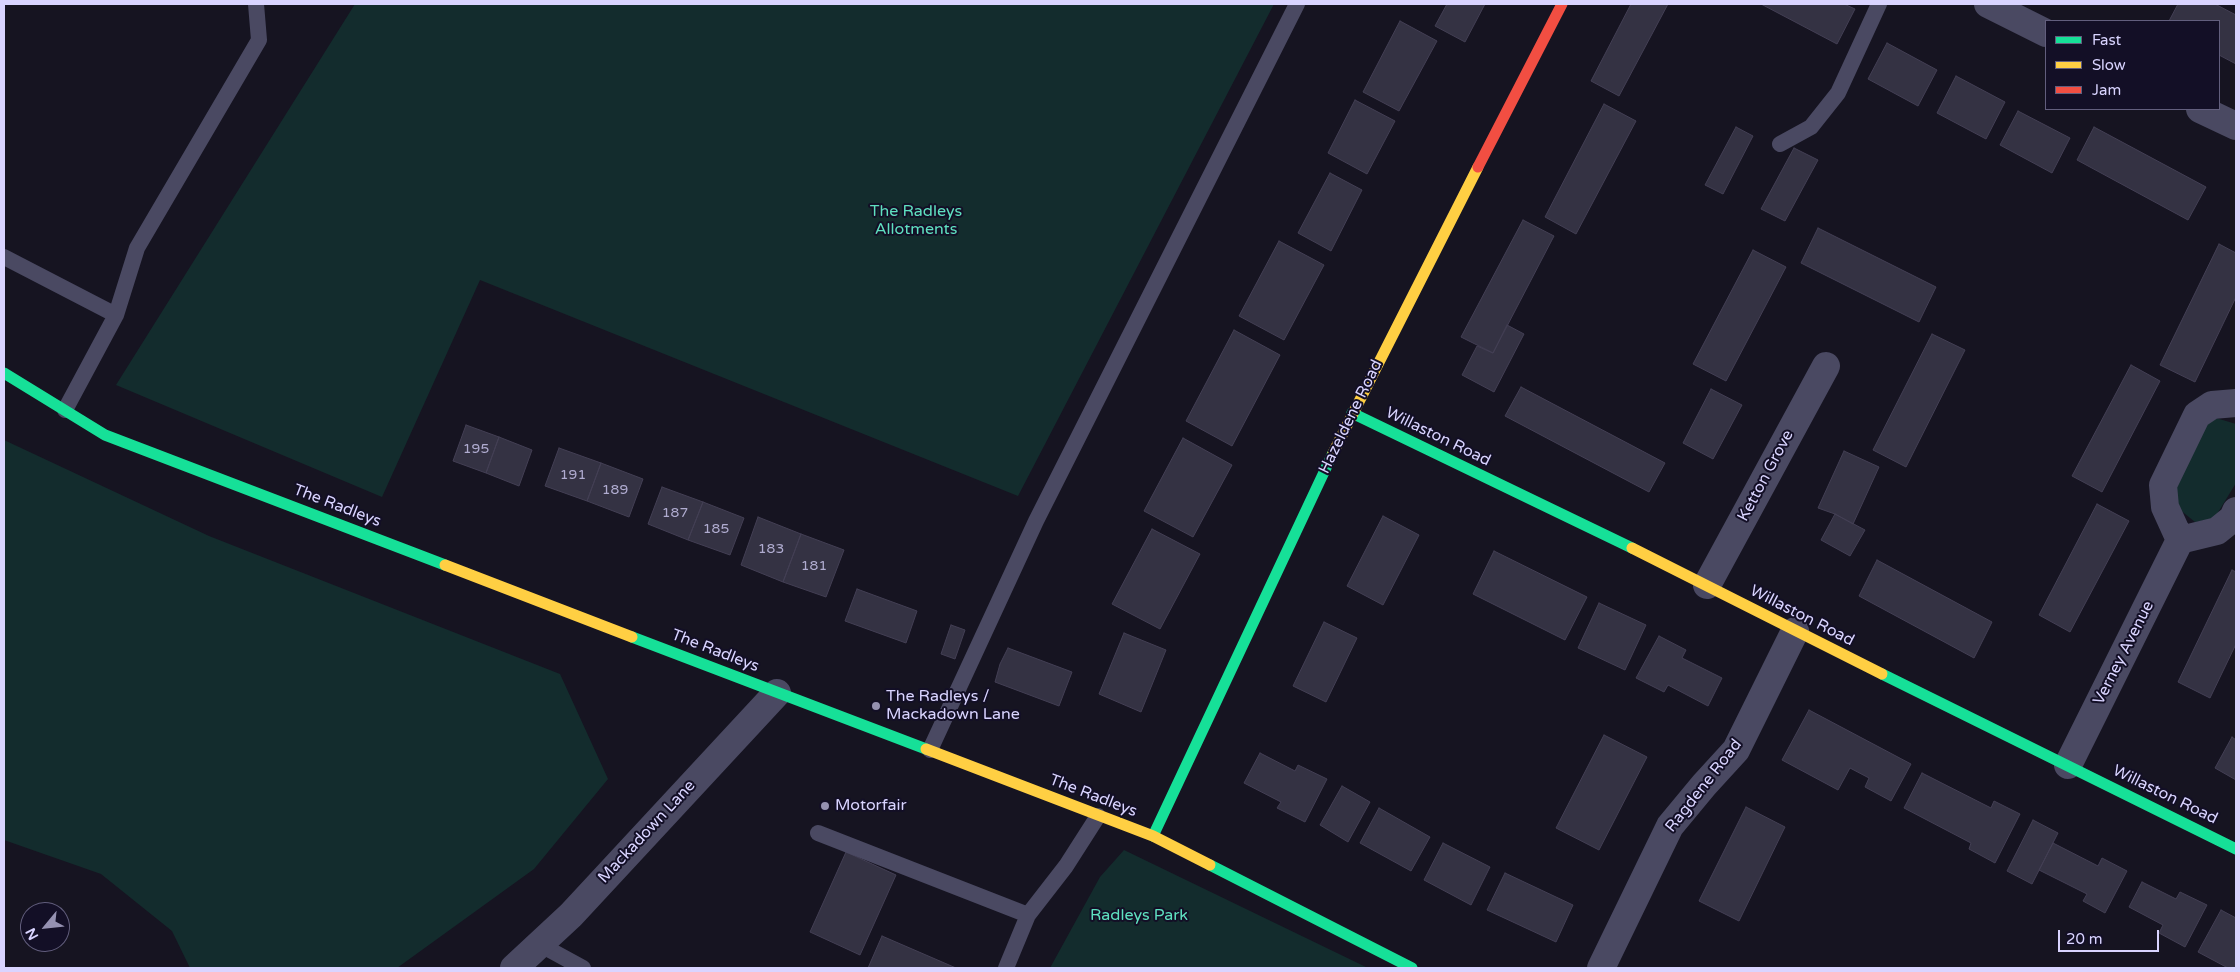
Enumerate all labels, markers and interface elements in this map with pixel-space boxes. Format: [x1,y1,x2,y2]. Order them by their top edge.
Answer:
legend [2045,20,2220,110]
text: Fast [2092,31,2121,49]
text: Slow [2092,56,2126,74]
text: Jam [2092,81,2121,99]
park label: The Radleys Allotments [870,202,962,240]
street label: Hazeldene Road [1315,357,1387,477]
street label: Willaston Road [1382,403,1494,471]
street label: Ketton Grove [1734,427,1798,525]
house number: 195 [463,441,489,457]
house number: 191 [560,467,586,483]
street label: The Radleys [290,480,384,532]
house number: 189 [602,482,628,498]
house number: 187 [662,505,688,521]
house number: 185 [703,521,729,537]
house number: 183 [758,541,784,557]
house number: 181 [801,558,827,574]
street label: Willaston Road [1747,581,1857,651]
street label: Verney Avenue [2090,598,2158,708]
street label: The Radleys [668,625,762,677]
place label: The Radleys / Mackadown Lane [886,687,1020,725]
marker: The Radleys / Mackadown Lane [870,700,882,712]
street label: Ragdene Road [1662,736,1746,836]
street label: Willaston Road [2109,761,2221,829]
street label: The Radleys [1046,770,1140,822]
street label: Mackadown Lane [594,777,700,887]
place label: Motorfair [835,796,907,816]
marker: Motorfair [819,800,831,812]
north arrow [20,902,70,952]
park label: Radleys Park [1090,906,1188,926]
scale bar [2060,920,2161,952]
text: N [22,925,42,943]
text: 20 m [2066,930,2103,948]

